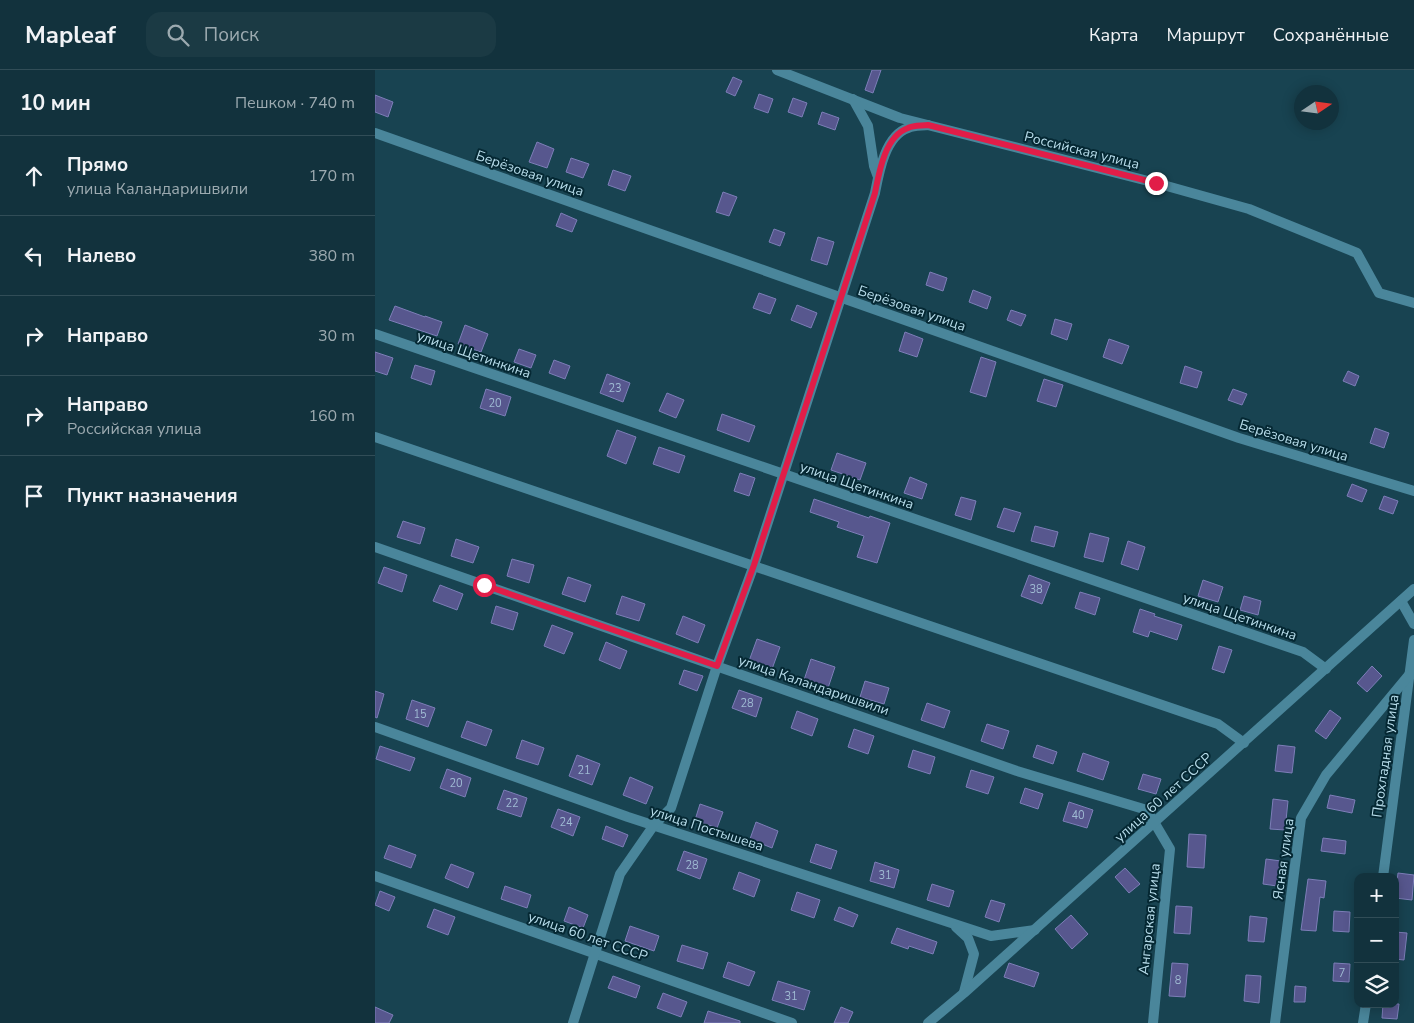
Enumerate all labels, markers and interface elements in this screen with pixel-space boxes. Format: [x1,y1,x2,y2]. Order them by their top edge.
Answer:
search box [146,12,496,57]
text: Mapleaf [25,19,116,51]
icon: search [164,21,192,49]
text: Поиск [204,22,259,48]
text: Карта [1089,23,1139,47]
text: Маршрут [1167,23,1245,47]
text: Сохранённые [1273,23,1389,47]
north arrow [1294,85,1339,130]
text: 10 мин [20,89,91,117]
text: Пешком · 740 m [235,92,355,114]
street label: Российская улица [1022,127,1141,174]
street label: Берёзовая улица [473,146,586,201]
text: Прямо [67,152,128,178]
icon: ahead [20,162,48,190]
text: 170 m [308,165,355,187]
route end [1145,172,1168,195]
text: улица Каландаришвили [67,178,248,200]
icon: left [20,242,48,270]
text: Налево [67,243,136,269]
text: 380 m [308,245,355,267]
street label: Берёзовая улица [855,281,968,336]
icon: right [20,322,48,350]
text: Направо [67,323,148,349]
text: 30 m [318,325,355,347]
street label: улица Щетинкина [414,326,533,383]
house number: 23 [608,381,622,396]
text: Направо [67,392,148,418]
house number: 20 [488,396,502,411]
icon: right [20,402,48,430]
text: 160 m [308,405,355,427]
street label: Берёзовая улица [1237,415,1351,466]
text: Российская улица [67,418,202,440]
street label: улица Щетинкина [797,457,916,514]
icon: arrive [20,482,48,510]
text: Пункт назначения [67,483,238,509]
route start [473,574,496,597]
house number: 38 [1029,582,1043,597]
street label: улица Щетинкина [1180,588,1299,645]
street label: улица Каландаришвили [736,651,892,720]
street label: Прохладная улица [1367,693,1404,819]
house number: 28 [740,696,754,711]
house number: 15 [413,707,427,722]
street label: улица 60 лет СССР [1110,748,1216,846]
house number: 21 [577,763,591,778]
house number: 20 [449,776,463,791]
house number: 22 [505,796,519,811]
street label: улица Постышева [648,801,766,856]
house number: 40 [1071,808,1085,823]
house number: 24 [559,815,573,830]
street label: Ясная улица [1268,817,1299,901]
house number: 28 [685,858,699,873]
street label: Ангарская улица [1134,862,1165,976]
house number: 31 [878,868,892,883]
map controls [1354,873,1399,1008]
button: + [1354,873,1399,918]
street label: улица 60 лет СССР [526,907,650,966]
button: − [1354,918,1399,963]
button: layers [1354,963,1399,1008]
house number: 7 [1339,966,1345,981]
house number: 8 [1175,973,1182,988]
house number: 31 [784,989,798,1004]

